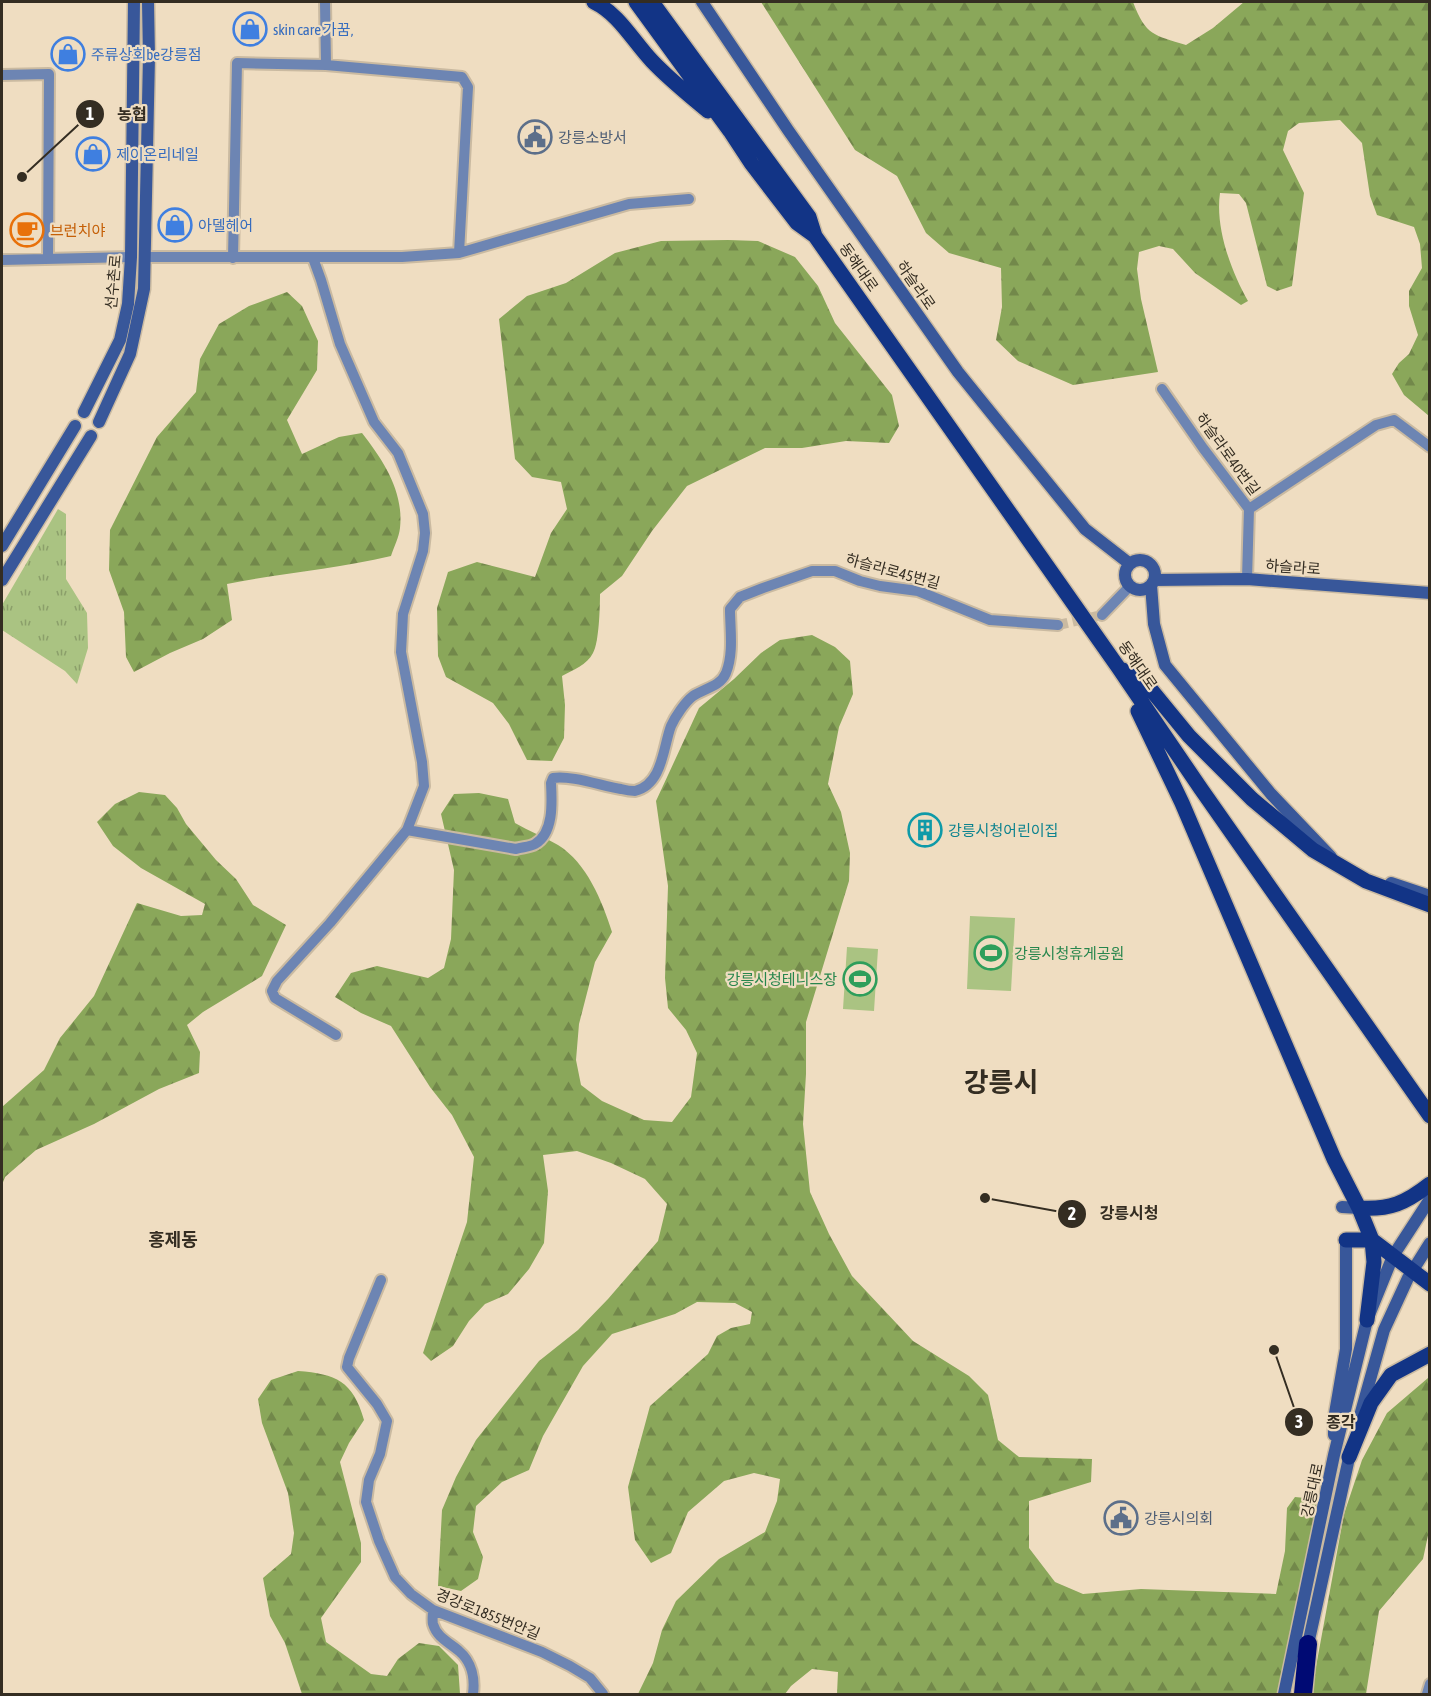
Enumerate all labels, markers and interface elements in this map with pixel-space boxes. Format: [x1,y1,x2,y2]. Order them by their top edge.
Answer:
shop icon: skin care 가꿈, [232,11,268,47]
place label: skin care 가꿈, [273,21,354,38]
shop icon: 주류상회be강릉점 [50,36,86,72]
place label: 주류상회be강릉점 [91,46,202,63]
callout: 농협 [75,97,158,131]
text: 1 [86,103,94,124]
text: 농협 [117,105,147,123]
public building icon: 강릉소방서 [517,119,553,155]
place label: 강릉소방서 [558,129,627,146]
shop icon: 제이온리네일 [75,136,111,172]
place label: 제이온리네일 [116,146,199,163]
shop icon: 아델헤어 [157,207,193,243]
cafe icon: 브런치야 [9,212,45,248]
place label: 아델헤어 [198,217,253,234]
place label: 브런치야 [50,222,105,239]
street label: 동해대로 [836,240,882,294]
street label: 선수촌로 [102,254,124,310]
street label: 하슬라로 [893,258,939,312]
street label: 하슬라로40번길 [1193,410,1263,498]
street label: 하슬라로45번길 [844,550,942,592]
street label: 하슬라로 [1265,557,1321,577]
street label: 동해대로 [1115,638,1161,692]
building icon: 강릉시청어린이집 [907,812,943,848]
place label: 강릉시청어린이집 [948,822,1058,839]
sports icon: 강릉시청휴게공원 [973,935,1009,971]
place label: 강릉시청휴게공원 [1014,945,1124,962]
sports icon: 강릉시청테니스장 [842,961,878,997]
place label: 강릉시청테니스장 [727,971,837,988]
district label: 강릉시 [964,1067,1038,1098]
callout: 강릉시청 [1057,1197,1170,1231]
text: 2 [1068,1203,1076,1224]
text: 강릉시청 [1100,1204,1158,1222]
district label: 홍제동 [148,1229,198,1250]
callout: 종각 [1284,1405,1367,1439]
text: 3 [1295,1411,1303,1432]
text: 종각 [1326,1413,1356,1431]
street label: 강릉대로 [1298,1461,1326,1519]
public building icon: 강릉시의회 [1103,1500,1139,1536]
place label: 강릉시의회 [1144,1510,1213,1527]
street label: 경강로1855번안길 [433,1585,543,1643]

